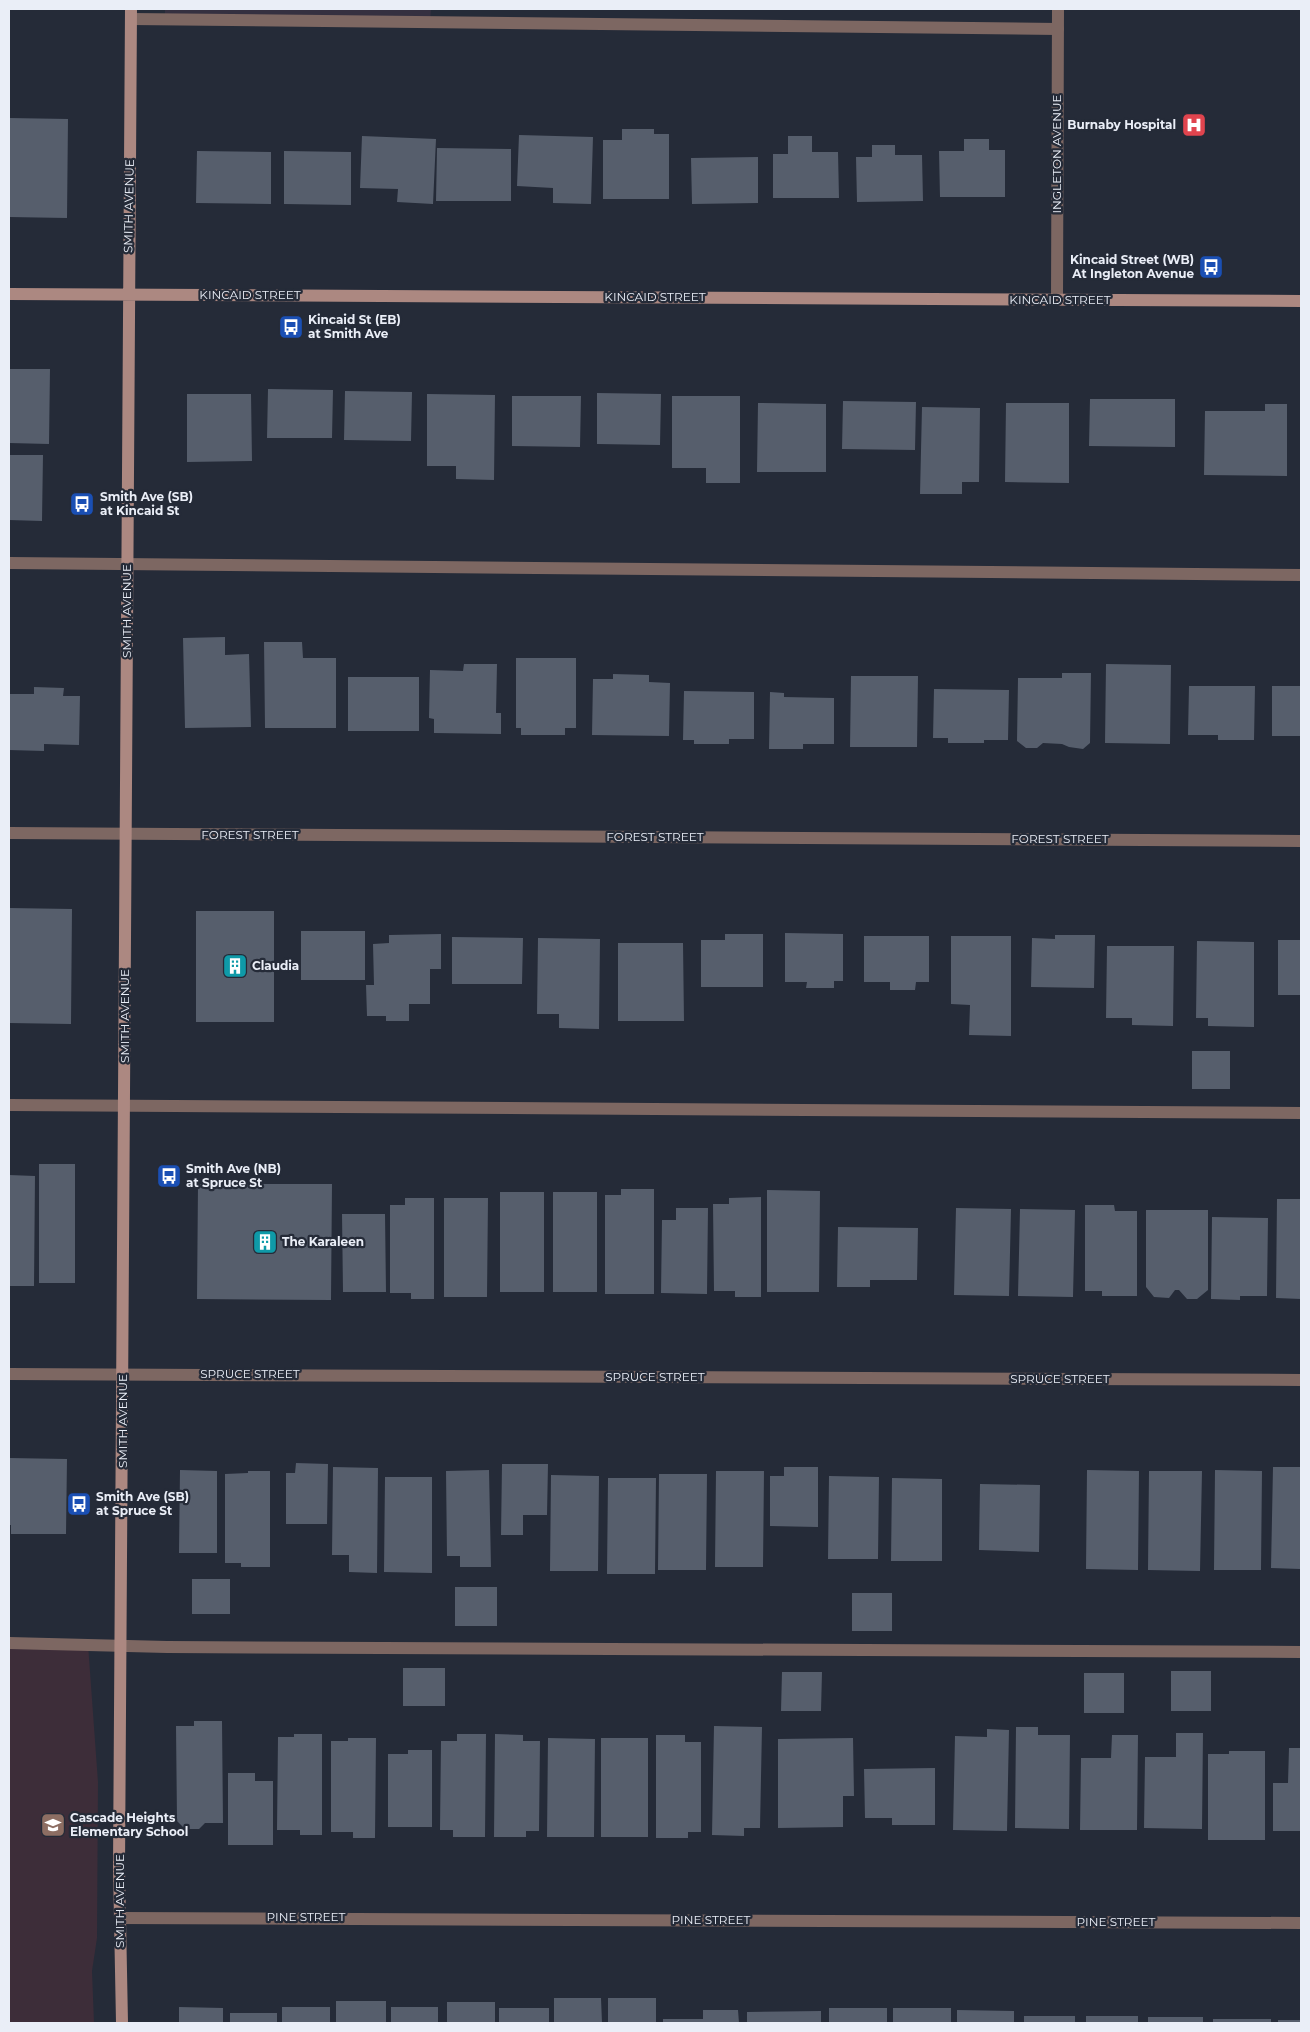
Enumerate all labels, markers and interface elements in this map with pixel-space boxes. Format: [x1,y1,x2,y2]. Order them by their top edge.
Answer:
street label: INGLETON AVENUE [1049,94,1064,214]
hospital icon: Burnaby Hospital [1181,112,1207,138]
place label: Burnaby Hospital [1067,117,1176,132]
street label: SMITH AVENUE [120,159,137,253]
place label: Kincaid Street (WB) At Ingleton Avenue [1070,252,1194,281]
bus stop icon: Kincaid Street (WB) At Ingleton Avenue [1198,254,1224,280]
street label: KINCAID STREET [199,287,301,302]
street label: KINCAID STREET [604,289,706,304]
street label: KINCAID STREET [1009,292,1111,307]
place label: Kincaid St (EB) at Smith Ave [308,312,401,341]
bus stop icon: Kincaid St (EB) at Smith Ave [278,314,304,340]
place label: Smith Ave (SB) at Kincaid St [100,489,193,518]
bus stop icon: Smith Ave (SB) at Kincaid St [69,491,95,517]
street label: SMITH AVENUE [119,564,134,658]
street label: FOREST STREET [201,827,299,842]
street label: FOREST STREET [606,829,704,844]
street label: FOREST STREET [1011,831,1109,846]
building icon: Claudia [222,953,248,979]
place label: Claudia [252,958,299,973]
street label: SMITH AVENUE [117,969,132,1063]
place label: Smith Ave (NB) at Spruce St [186,1161,281,1190]
bus stop icon: Smith Ave (NB) at Spruce St [156,1163,182,1189]
building icon: The Karaleen [252,1229,278,1255]
place label: The Karaleen [282,1234,364,1249]
street label: SPRUCE STREET [200,1366,300,1381]
street label: SPRUCE STREET [605,1369,705,1384]
street label: SPRUCE STREET [1010,1371,1110,1386]
street label: SMITH AVENUE [115,1374,130,1468]
place label: Smith Ave (SB) at Spruce St [96,1489,189,1518]
bus stop icon: Smith Ave (SB) at Spruce St [66,1491,92,1517]
place label: Cascade Heights Elementary School [70,1810,188,1839]
school or university icon: Cascade Heights Elementary School [40,1812,66,1838]
street label: SMITH AVENUE [112,1854,127,1948]
street label: PINE STREET [267,1909,346,1924]
street label: PINE STREET [672,1912,751,1927]
street label: PINE STREET [1077,1914,1156,1929]

